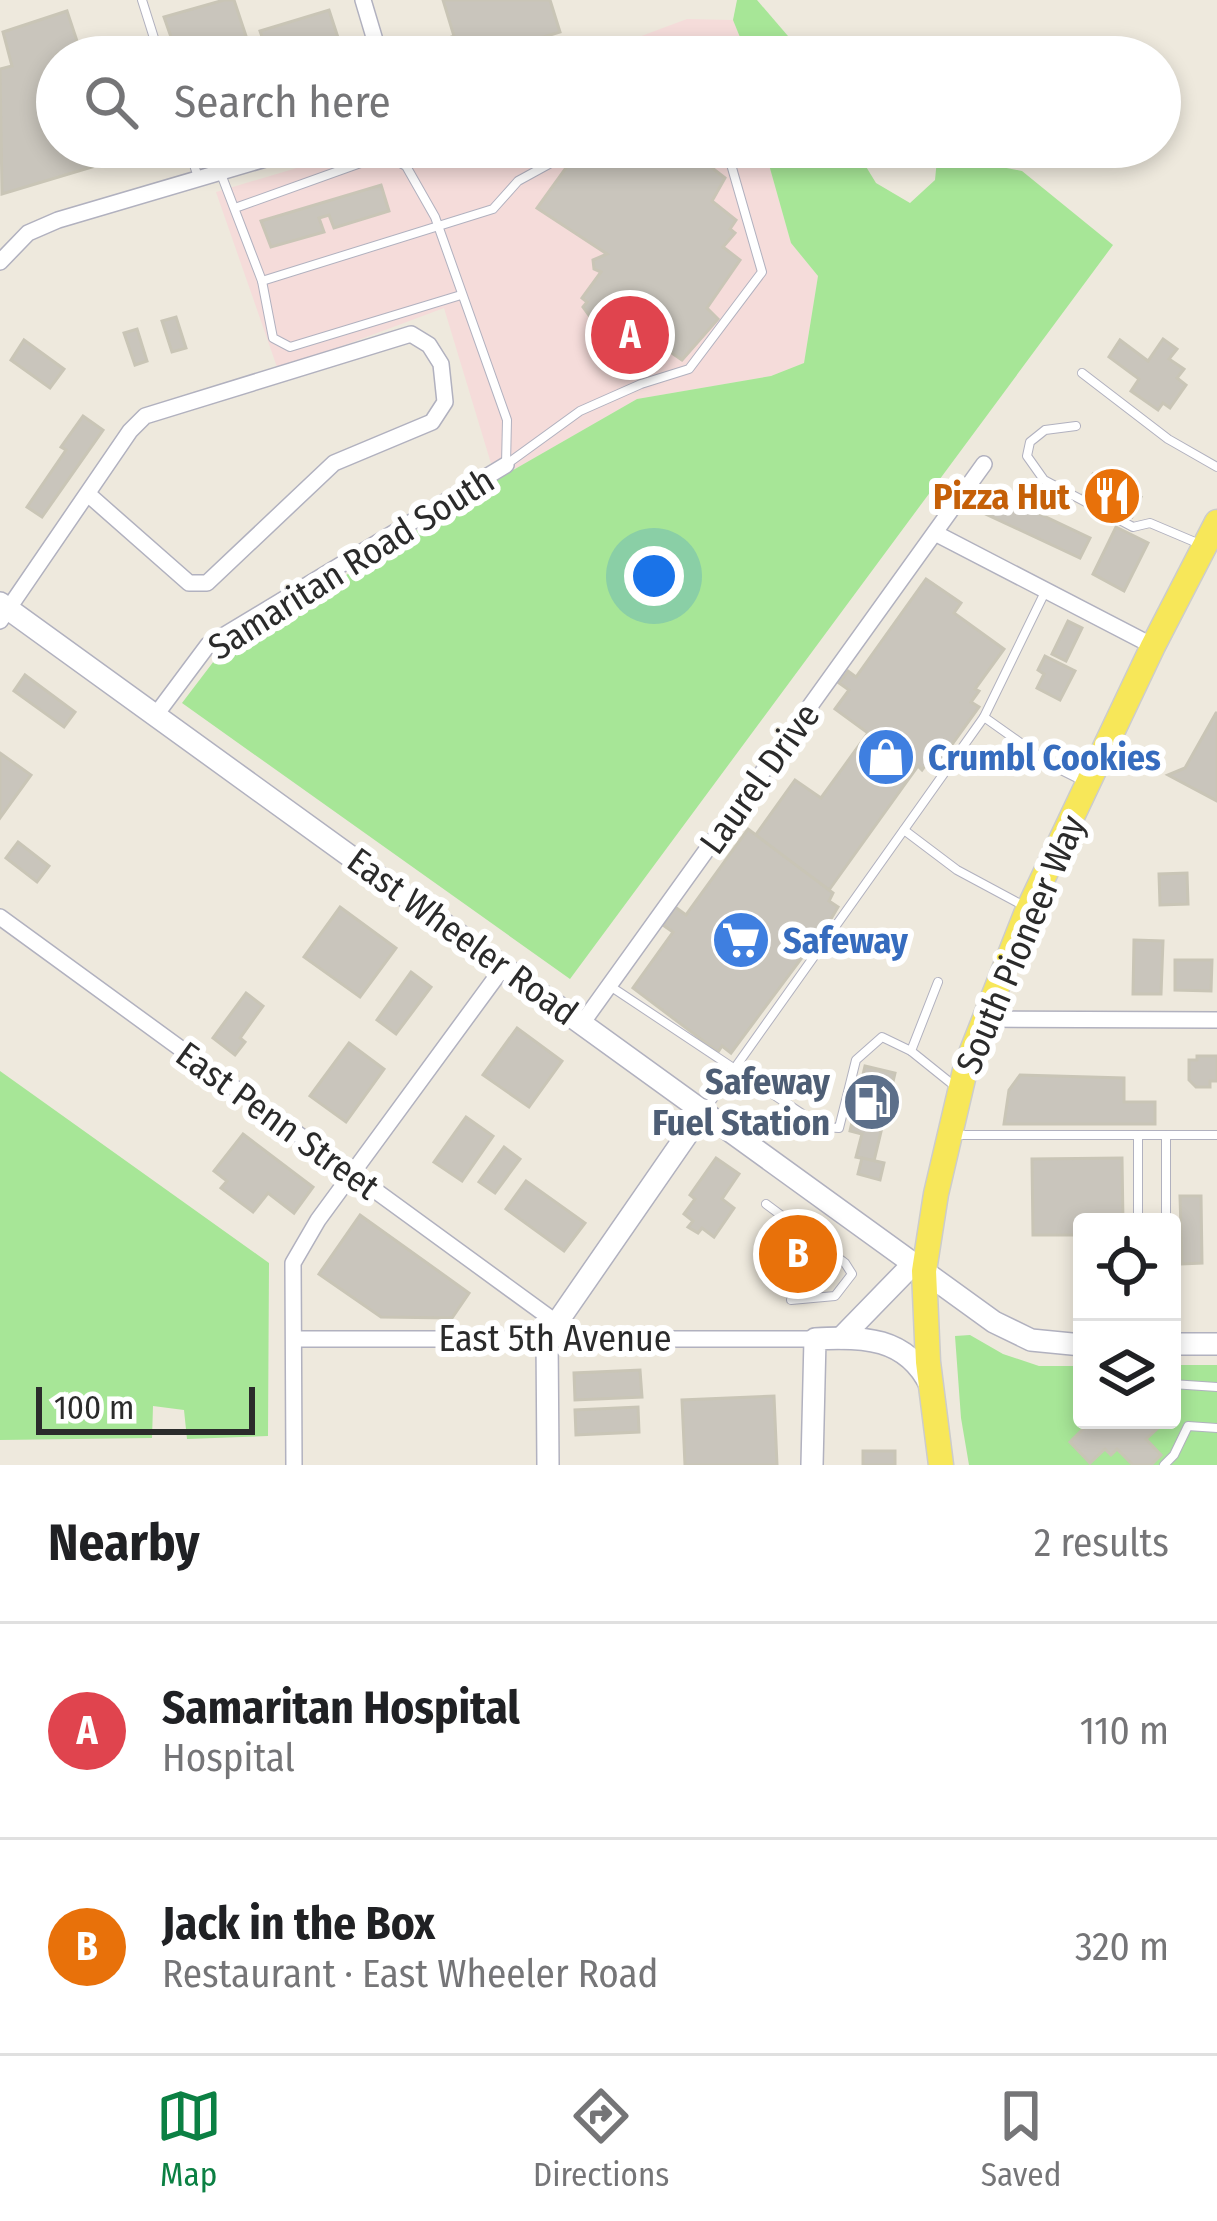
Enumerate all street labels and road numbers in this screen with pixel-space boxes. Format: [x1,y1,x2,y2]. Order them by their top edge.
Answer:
street label: Samaritan Road South [201,458,502,670]
street label: Laurel Drive [690,695,829,863]
street label: South Pioneer Way [947,809,1095,1080]
street label: East Wheeler Road [339,839,586,1035]
street label: East Penn Street [167,1033,388,1209]
street label: East 5th Avenue [438,1317,672,1361]

